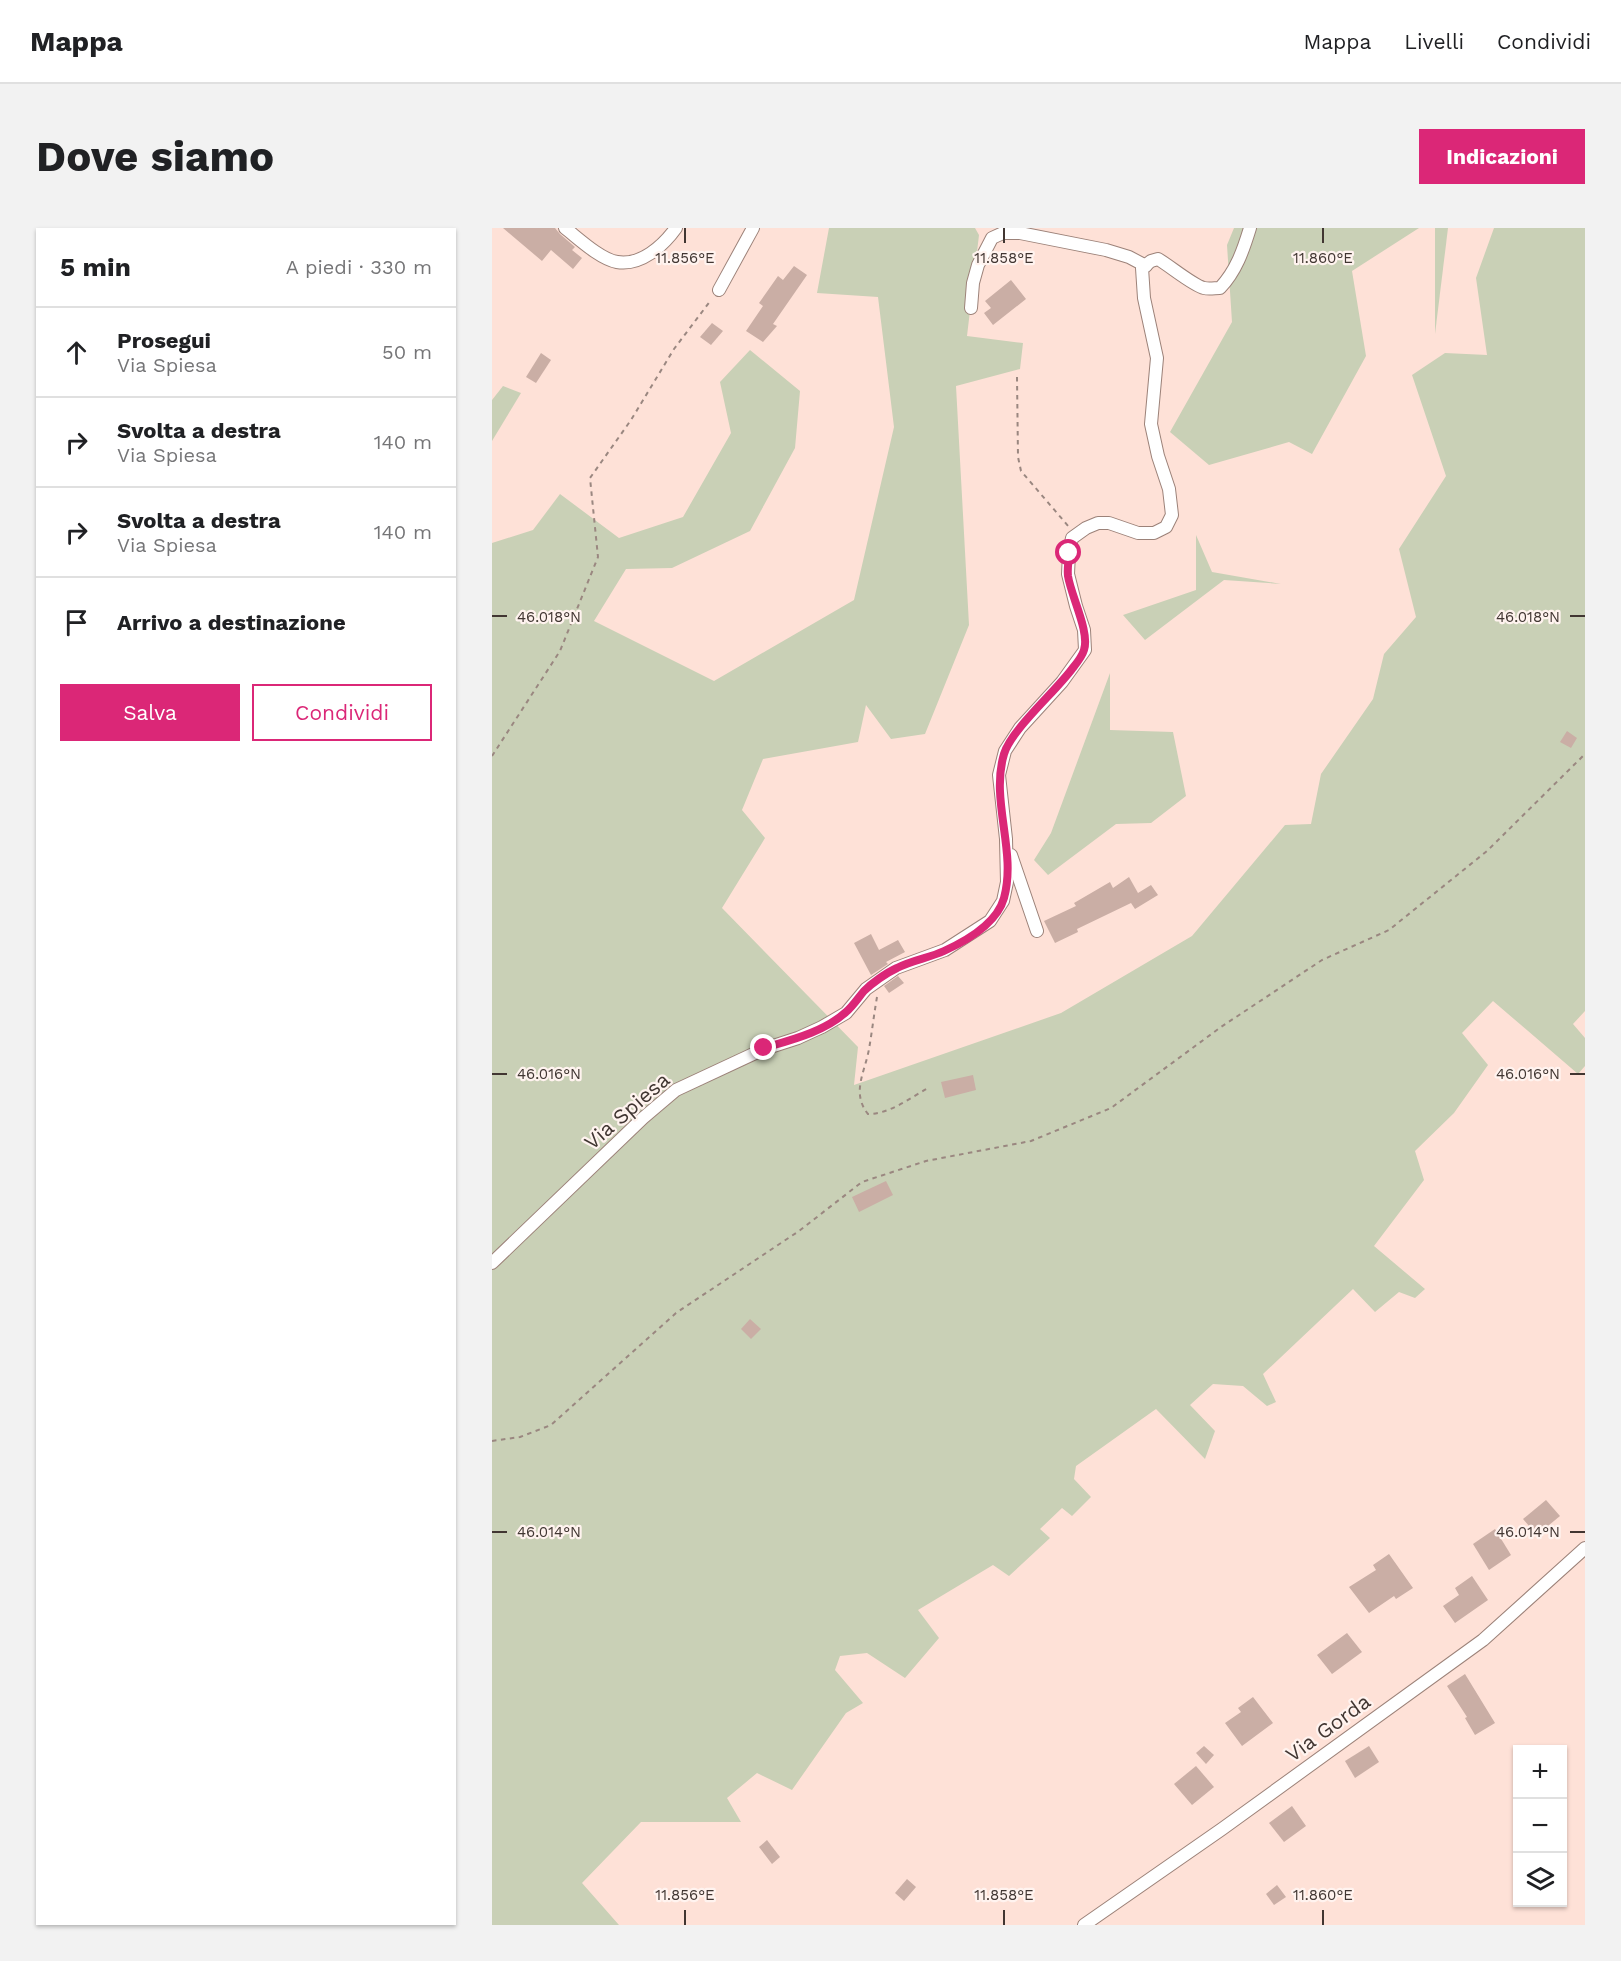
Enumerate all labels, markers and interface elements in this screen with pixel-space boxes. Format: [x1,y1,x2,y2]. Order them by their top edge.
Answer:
text: Mappa [30,25,123,58]
text: Mappa [1303,29,1371,54]
text: Livelli [1404,29,1464,54]
text: Condividi [1497,29,1591,54]
button: Indicazioni [1419,129,1585,184]
text: Dove siamo [36,132,274,181]
text: 11.856°E [655,249,715,267]
text: 11.858°E [974,249,1034,267]
text: 11.860°E [1293,249,1353,267]
text: 5 min [60,252,131,282]
text: A piedi · 330 m [286,255,432,279]
text: Prosegui [117,328,211,353]
icon: ahead [60,336,93,369]
text: 50 m [382,340,432,364]
text: Via Spiesa [117,353,217,377]
text: Svolta a destra [117,418,281,443]
icon: right [60,426,93,459]
text: 140 m [374,430,432,454]
text: Via Spiesa [117,443,217,467]
text: Svolta a destra [117,508,281,533]
icon: right [60,516,93,549]
text: 140 m [374,520,432,544]
text: Via Spiesa [117,533,217,557]
route start [1055,539,1081,565]
icon: arrive [60,606,93,639]
text: 46.018°N [517,608,581,626]
text: 46.018°N [1496,608,1560,626]
text: Arrivo a destinazione [117,610,346,635]
button: Salva [60,684,240,741]
button: Condividi [252,684,432,741]
route end [750,1034,776,1060]
text: 46.016°N [517,1065,581,1083]
text: 46.016°N [1496,1065,1560,1083]
street label: Via Spiesa [579,1067,675,1154]
text: 46.014°N [517,1523,581,1541]
text: 46.014°N [1496,1523,1560,1541]
street label: Via Gorda [1280,1688,1375,1767]
map controls [1513,1745,1567,1907]
button: + [1513,1745,1567,1799]
button: − [1513,1799,1567,1853]
button: layers [1513,1853,1567,1907]
text: 11.856°E [655,1886,715,1904]
text: 11.858°E [974,1886,1034,1904]
text: 11.860°E [1293,1886,1353,1904]

